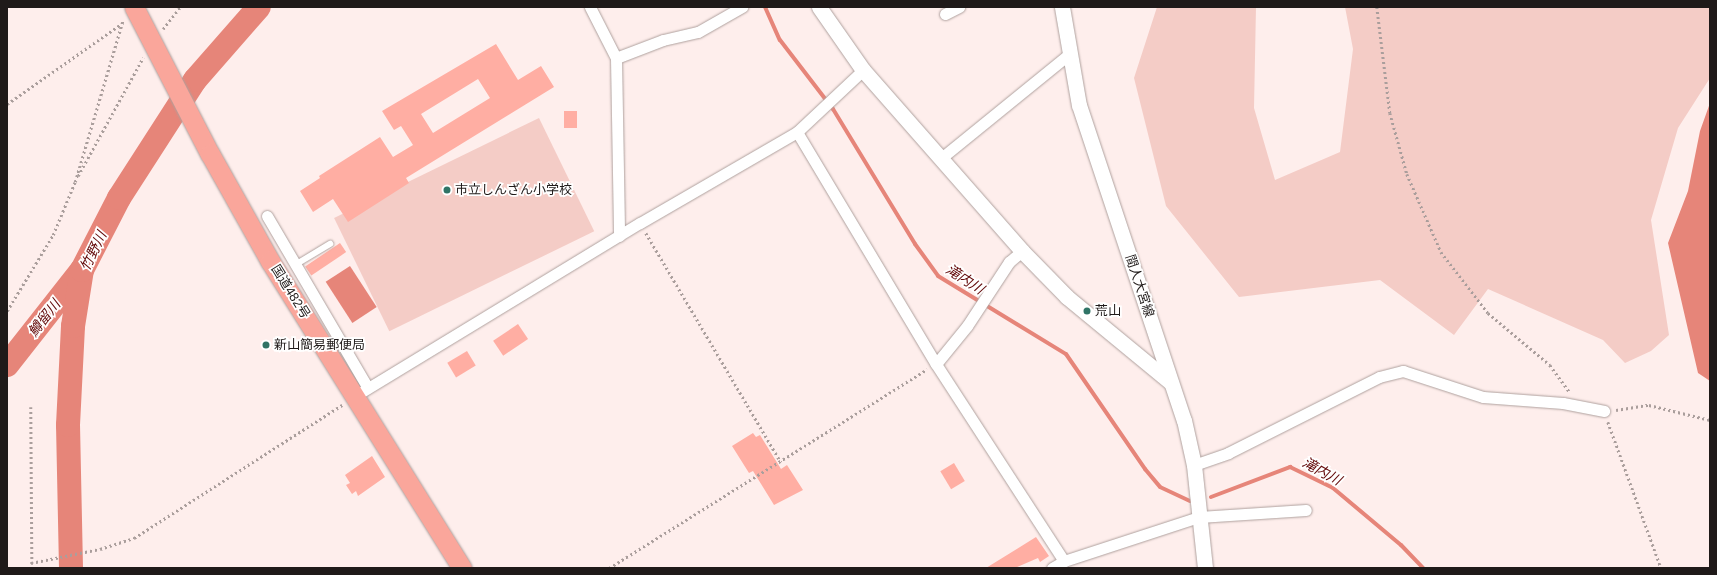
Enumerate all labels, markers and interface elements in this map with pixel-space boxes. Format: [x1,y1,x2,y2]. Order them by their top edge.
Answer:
place label: 市立しんざん小学校 [455,182,572,198]
marker: 市立しんざん小学校 [442,185,452,195]
water label: 竹野川 [76,228,110,274]
street label: 間人大宮線 [1122,253,1156,319]
water label: 滝内川 [943,261,987,297]
street label: 国道482号 [267,262,313,322]
water label: 鱒留川 [24,296,64,340]
place label: 荒山 [1095,303,1121,319]
marker: 荒山 [1082,306,1092,316]
place label: 新山簡易郵便局 [274,337,365,353]
marker: 新山簡易郵便局 [261,340,271,350]
water label: 滝内川 [1300,453,1344,489]

